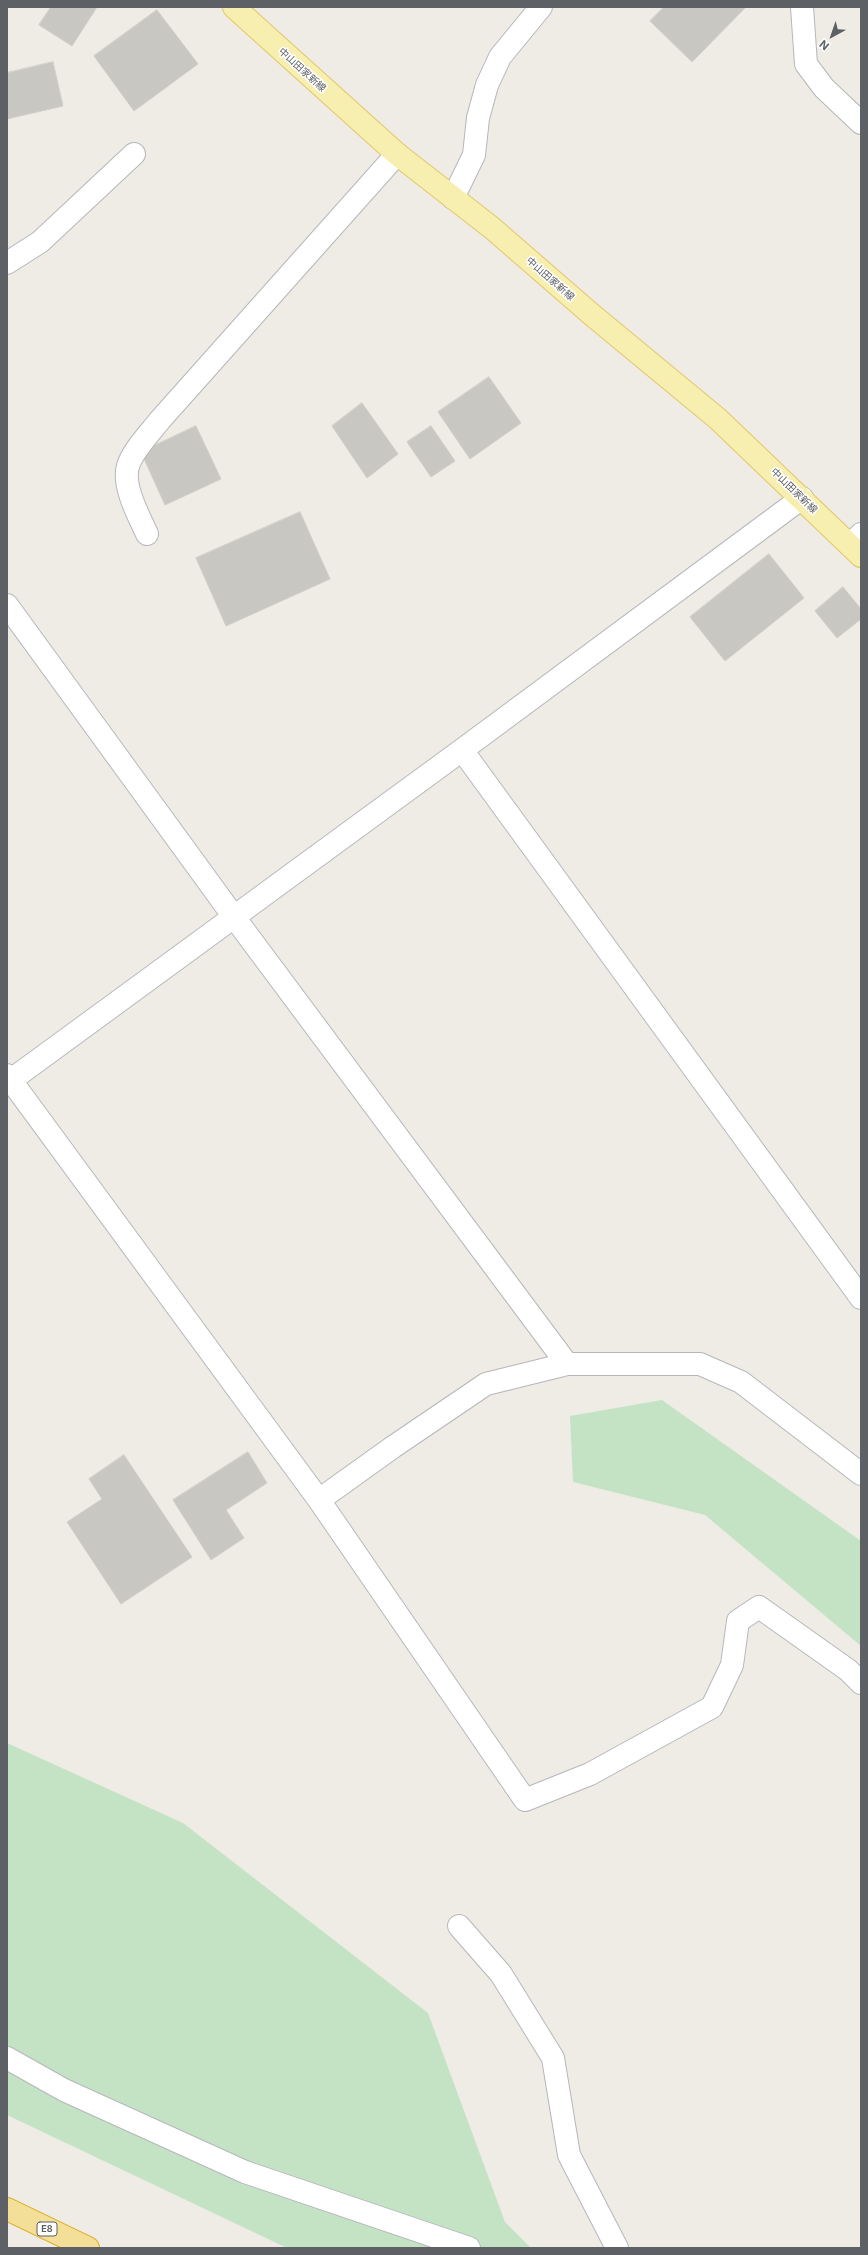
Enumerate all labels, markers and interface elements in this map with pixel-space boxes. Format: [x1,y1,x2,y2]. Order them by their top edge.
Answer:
north arrow [812,16,852,56]
text: N [817,37,832,53]
street label: 中山田家新線 [276,45,328,95]
street label: 中山田家新線 [523,255,577,303]
street label: 中山田家新線 [768,466,820,516]
road number: E8 [37,2222,57,2236]

